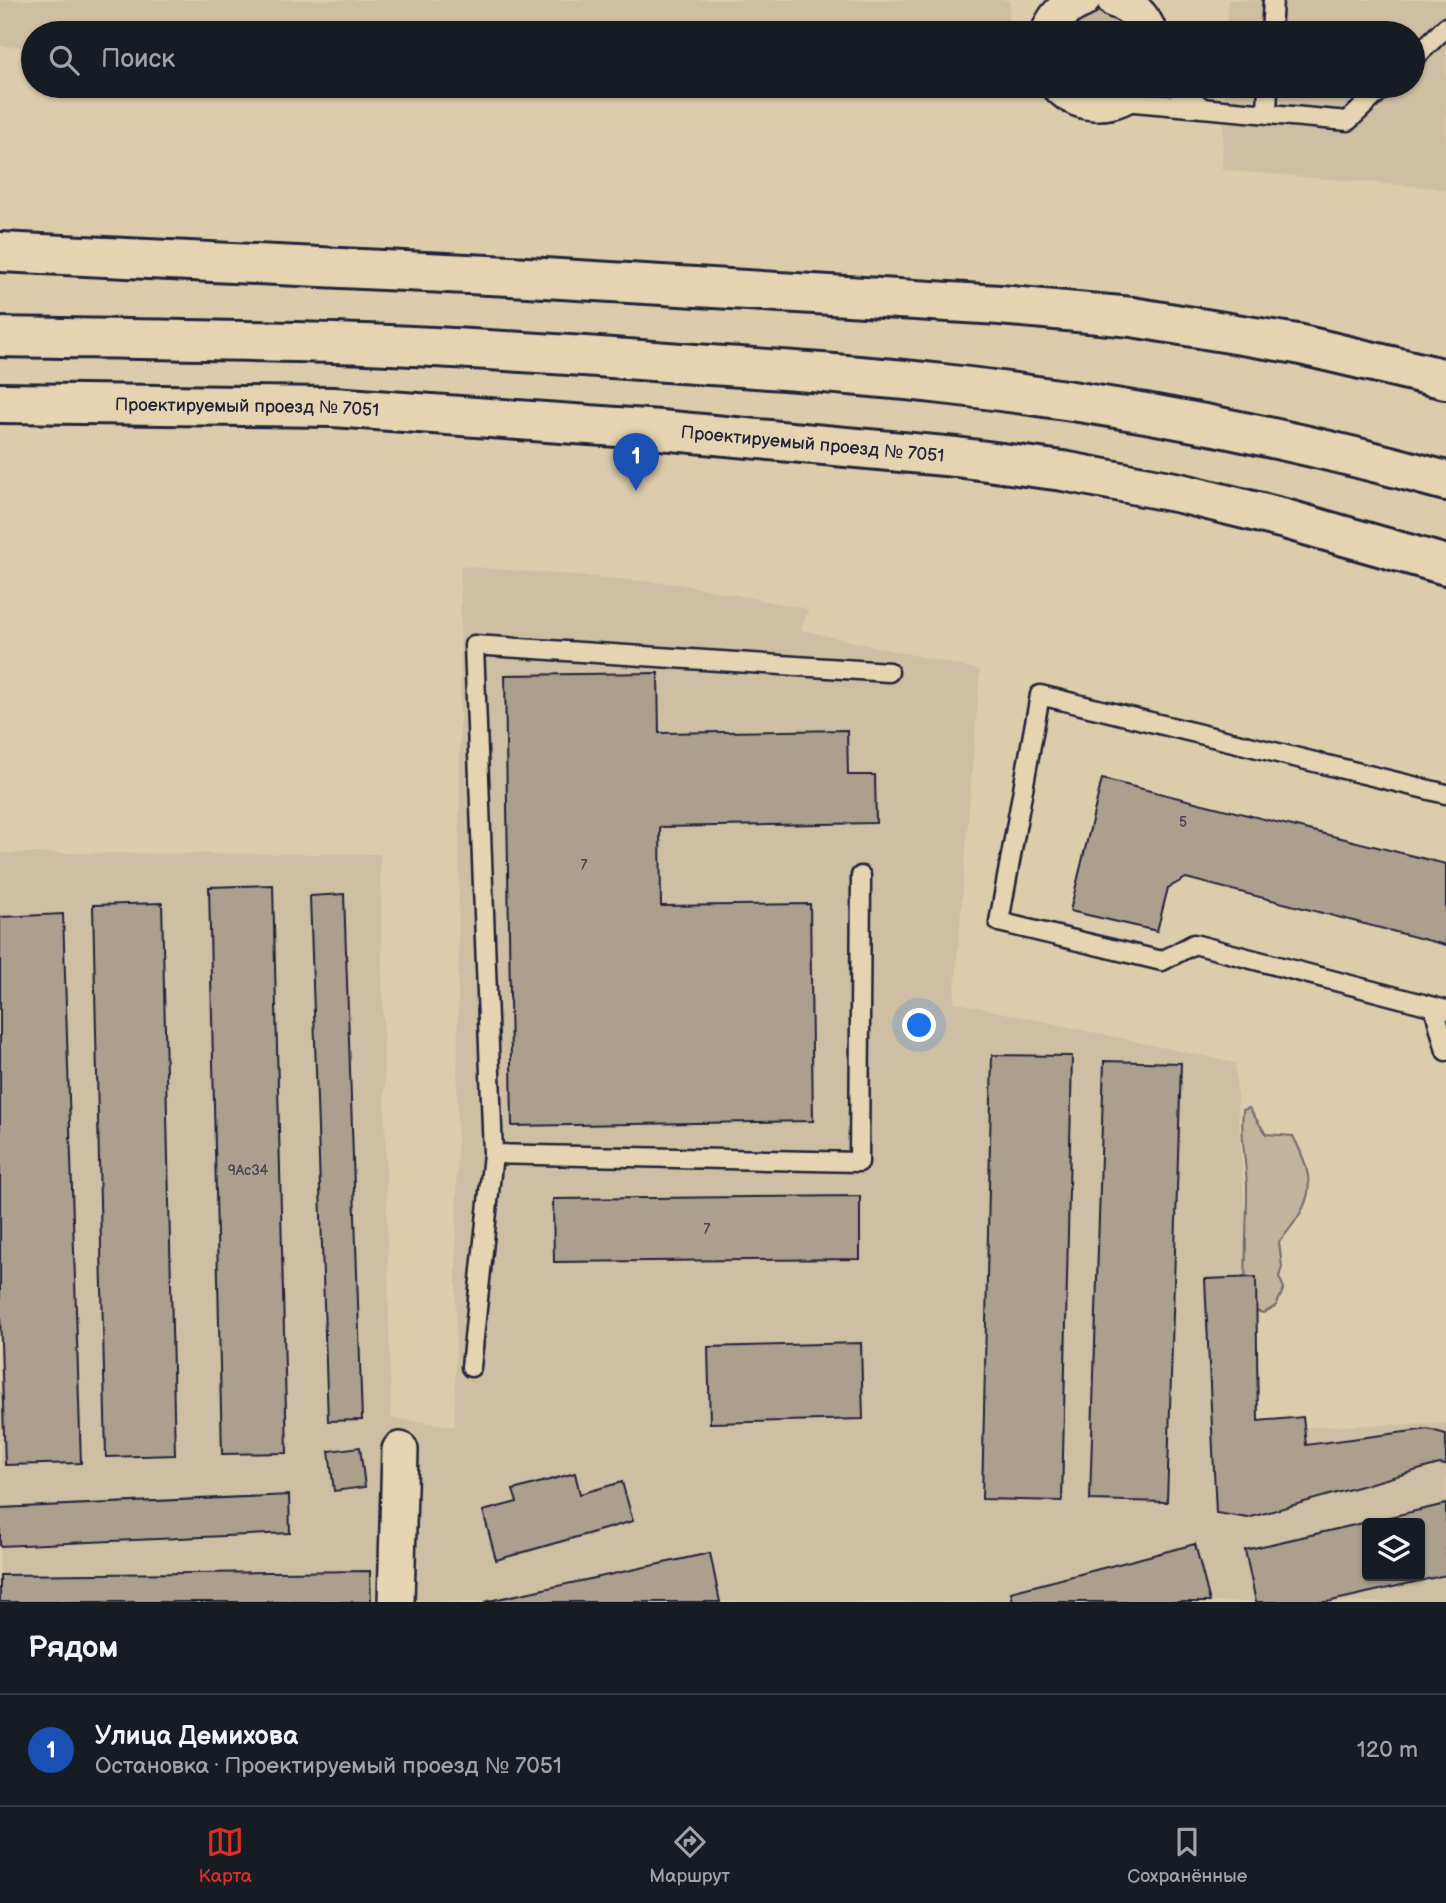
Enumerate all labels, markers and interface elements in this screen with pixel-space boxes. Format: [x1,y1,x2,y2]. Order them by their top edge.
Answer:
search box [21,21,1425,98]
icon: search [45,41,83,79]
text: Поиск [101,44,175,75]
street label: Проектируемый проезд № 7051 [115,394,380,421]
street label: Проектируемый проезд № 7051 [680,422,945,467]
pin: 1 [613,433,659,491]
house number: 5 [1179,814,1187,831]
house number: 7 [581,857,588,874]
your location [902,1008,936,1042]
house number: 9Ас34 [228,1162,269,1179]
house number: 7 [704,1221,711,1238]
map controls [1362,1518,1425,1581]
button: layers [1362,1518,1425,1581]
text: Рядом [28,1630,118,1666]
text: Улица Демихова [95,1721,298,1752]
text: 1 [46,1736,56,1764]
text: 120 m [1357,1736,1418,1764]
text: Остановка · Проектируемый проезд № 7051 [95,1752,562,1780]
tab: Карта [199,1823,252,1888]
tab: Маршрут [649,1823,730,1888]
tab: Сохранённые [1127,1823,1247,1888]

